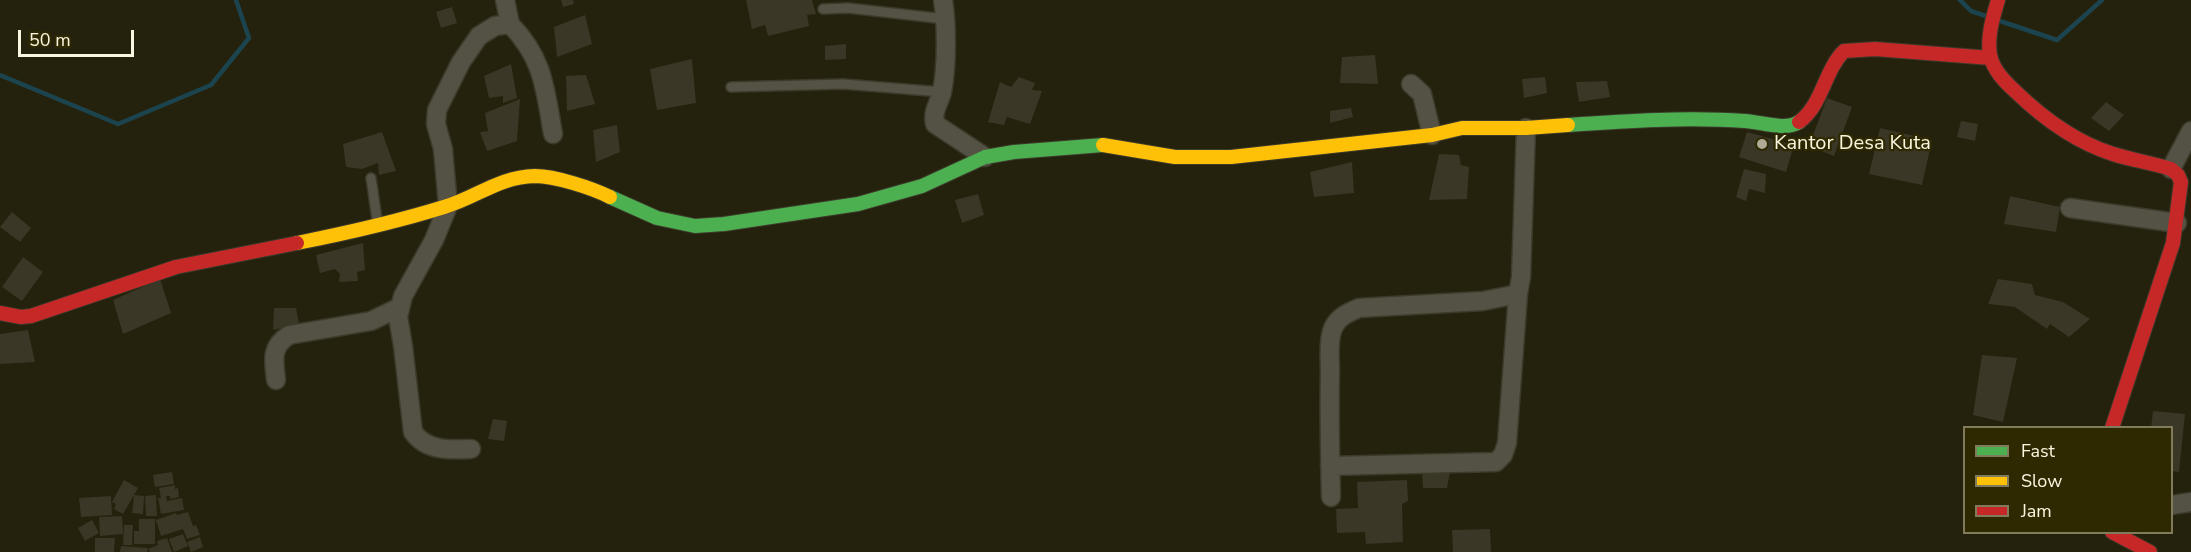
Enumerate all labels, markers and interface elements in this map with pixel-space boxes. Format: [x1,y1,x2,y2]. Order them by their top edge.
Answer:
scale bar [21,18,136,56]
text: 50 m [29,28,71,52]
place label: Kantor Desa Kuta [1774,132,1931,156]
marker: Kantor Desa Kuta [1755,137,1769,151]
legend [1963,426,2173,534]
text: Fast [2021,439,2055,463]
text: Slow [2021,469,2062,493]
text: Jam [2021,499,2052,523]

